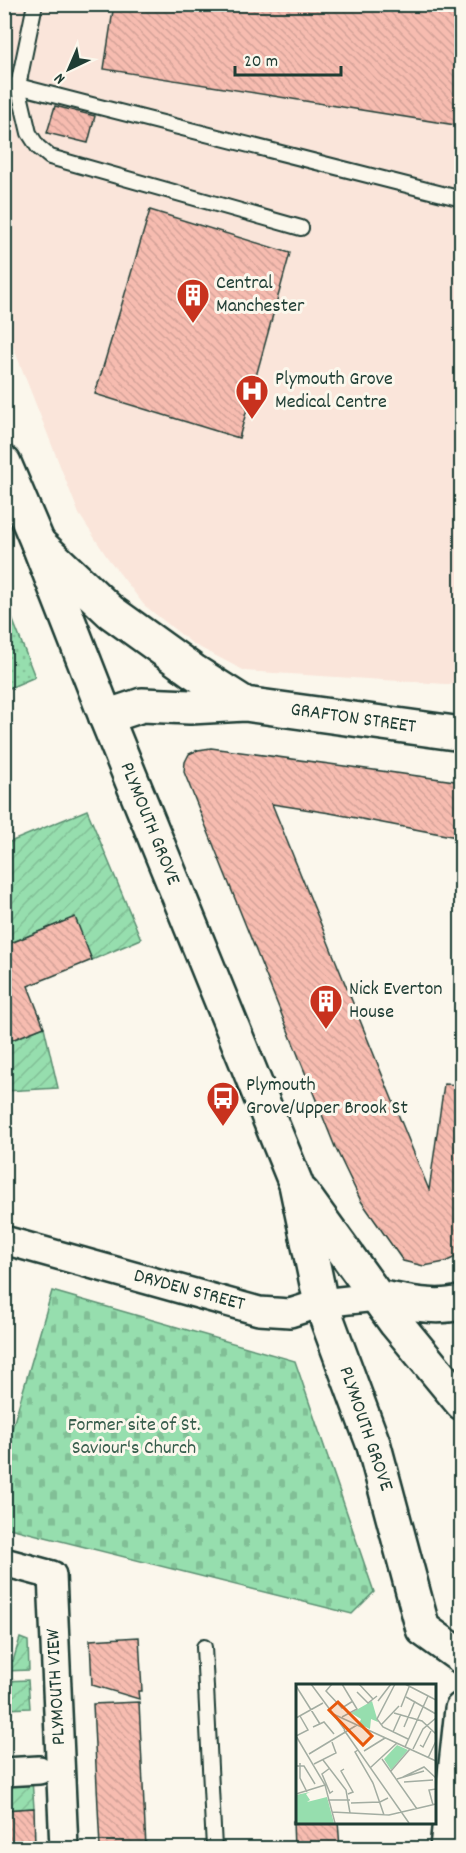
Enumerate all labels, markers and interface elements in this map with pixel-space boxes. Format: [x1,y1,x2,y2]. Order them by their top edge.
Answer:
north arrow [39,39,99,99]
scale bar [235,39,342,77]
text: 20 m [244,50,278,75]
text: N [49,67,71,89]
place label: Central Manchester [216,270,305,321]
building icon: Central Manchester [175,277,211,324]
place label: Plymouth Grove Medical Centre [275,366,393,417]
hospital icon: Plymouth Grove Medical Centre [234,373,270,420]
street label: GRAFTON STREET [288,696,418,742]
street label: PLYMOUTH GROVE [112,758,186,890]
place label: Nick Everton House [349,976,443,1027]
building icon: Nick Everton House [308,983,344,1030]
place label: Plymouth Grove/Upper Brook St [246,1072,408,1123]
bus stop icon: Plymouth Grove/Upper Brook St [205,1080,241,1127]
street label: DRYDEN STREET [130,1263,248,1319]
street label: PLYMOUTH GROVE [331,1363,399,1495]
park label: Former site of St. Saviour's Church [68,1412,200,1463]
street label: PLYMOUTH VIEW [40,1628,74,1746]
inset map [296,1684,436,1823]

